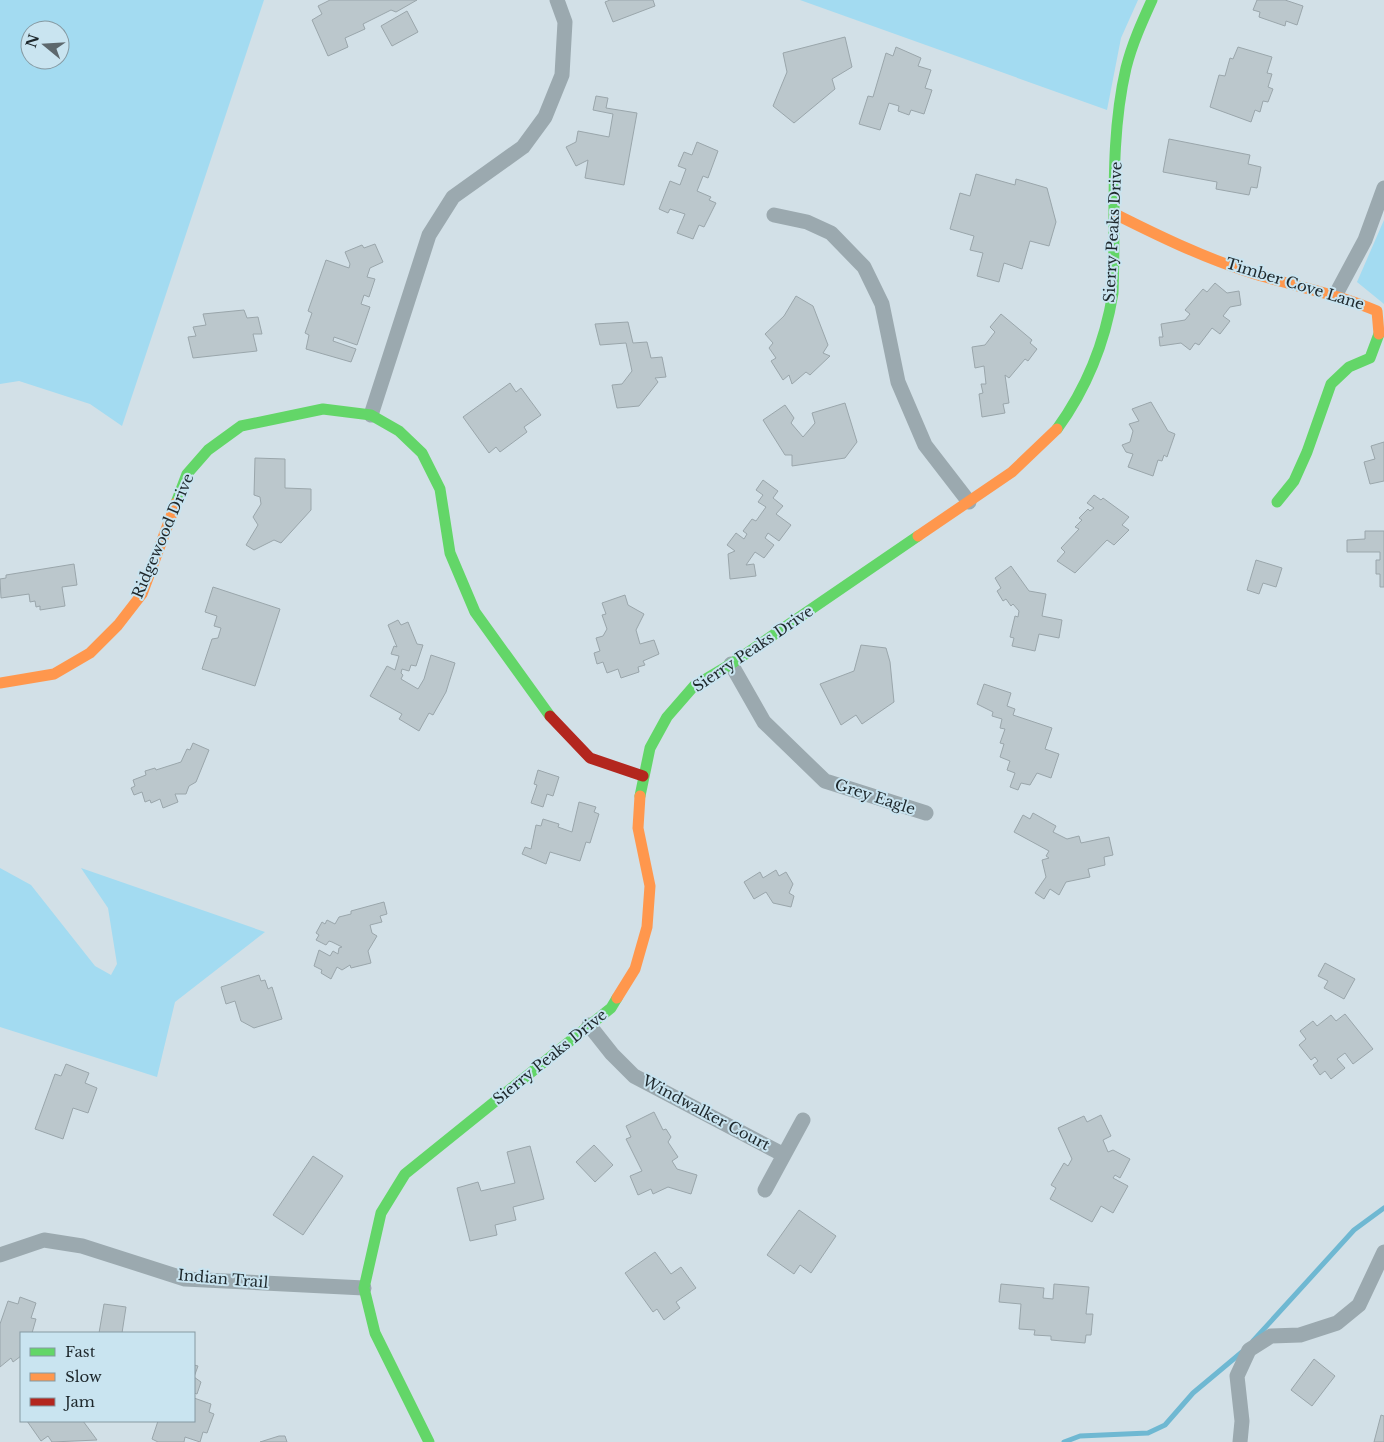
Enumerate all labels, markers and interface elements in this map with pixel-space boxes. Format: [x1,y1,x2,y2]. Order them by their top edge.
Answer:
north arrow [20,20,70,70]
text: N [22,32,43,50]
street label: Sierry Peaks Drive [1099,161,1126,303]
street label: Timber Cove Lane [1224,253,1367,314]
street label: Ridgewood Drive [128,470,197,601]
street label: Sierry Peaks Drive [689,601,817,696]
street label: Grey Eagle [832,775,918,818]
street label: Sierry Peaks Drive [489,1005,611,1108]
street label: Windwalker Court [638,1070,774,1154]
street label: Indian Trail [177,1265,269,1292]
legend [20,1332,195,1422]
text: Fast [65,1342,96,1361]
text: Slow [65,1367,102,1386]
text: Jam [63,1392,95,1411]

